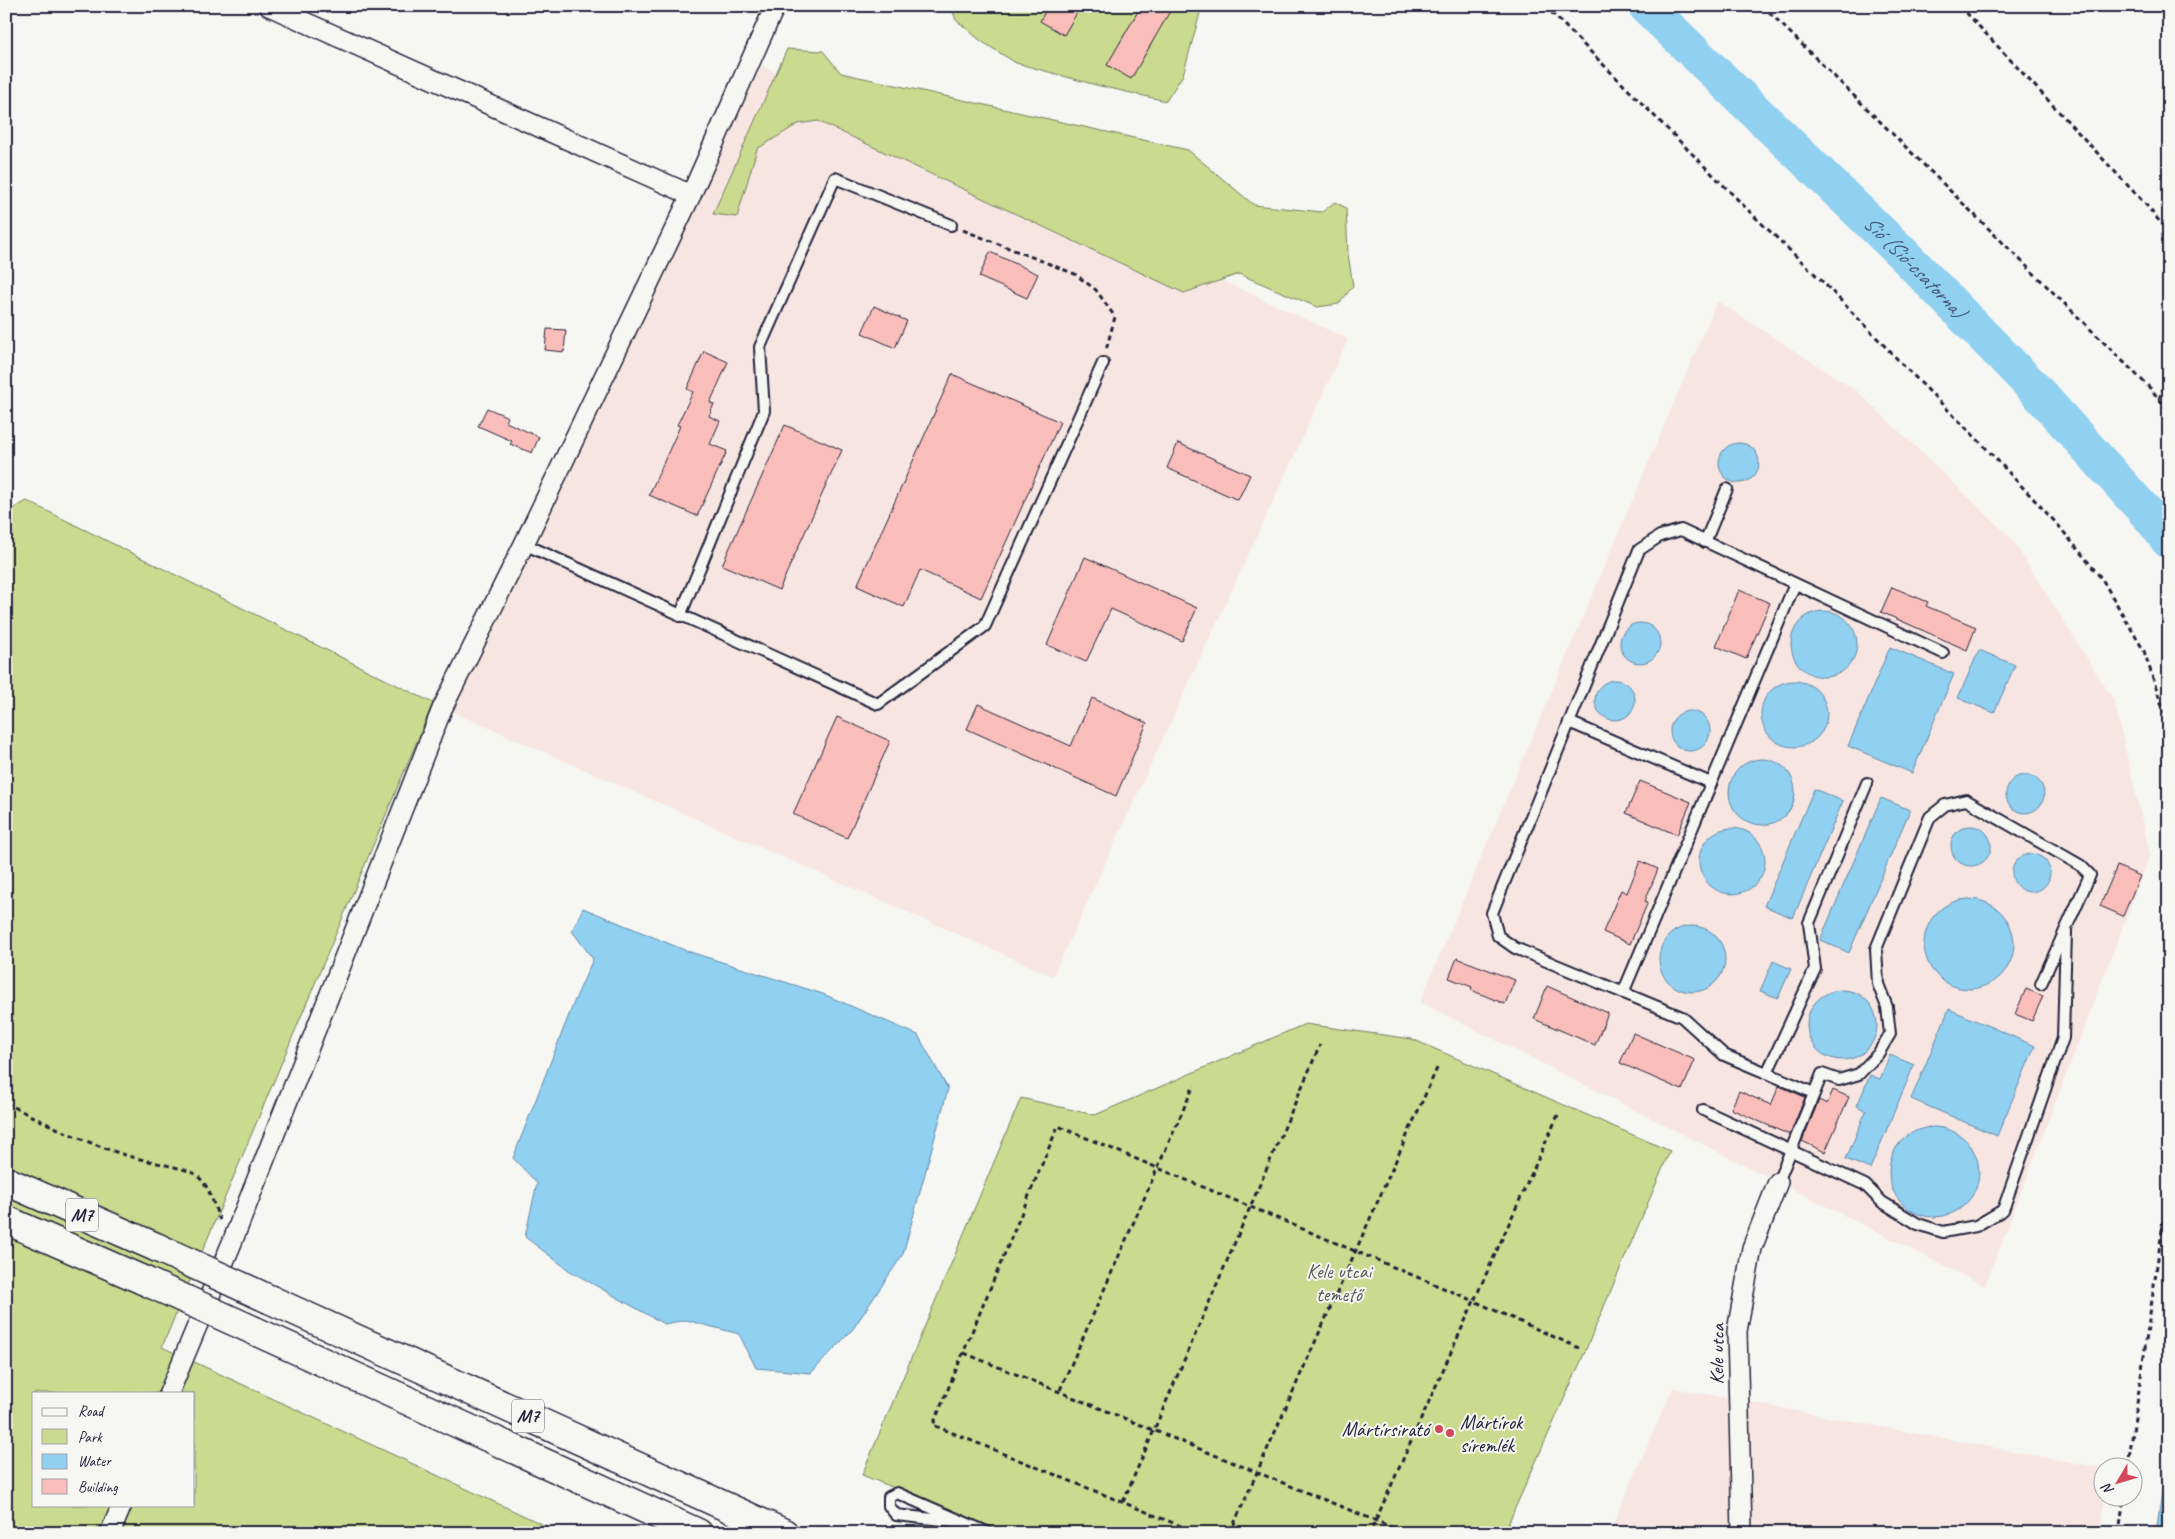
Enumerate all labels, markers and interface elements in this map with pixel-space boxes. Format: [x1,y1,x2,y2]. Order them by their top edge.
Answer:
water label: Sió (Sió-csatorna) [1858,210,1974,327]
road number: M7 [66,1198,98,1232]
park label: Kele utcai temető [1307,1259,1374,1307]
street label: Kele utca [1704,1322,1730,1385]
legend [32,1392,195,1506]
road number: M7 [512,1400,544,1432]
text: Road [78,1402,105,1421]
place label: Mártírok síremlék [1460,1410,1524,1458]
place label: Mártírsirató [1342,1417,1432,1442]
marker: Mártírsirató [1433,1423,1445,1435]
marker: Mártírok síremlék [1444,1427,1456,1439]
text: Park [78,1428,103,1447]
text: Water [78,1452,112,1471]
north arrow [2092,1456,2142,1506]
text: Building [78,1478,118,1497]
text: N [2097,1479,2118,1498]

